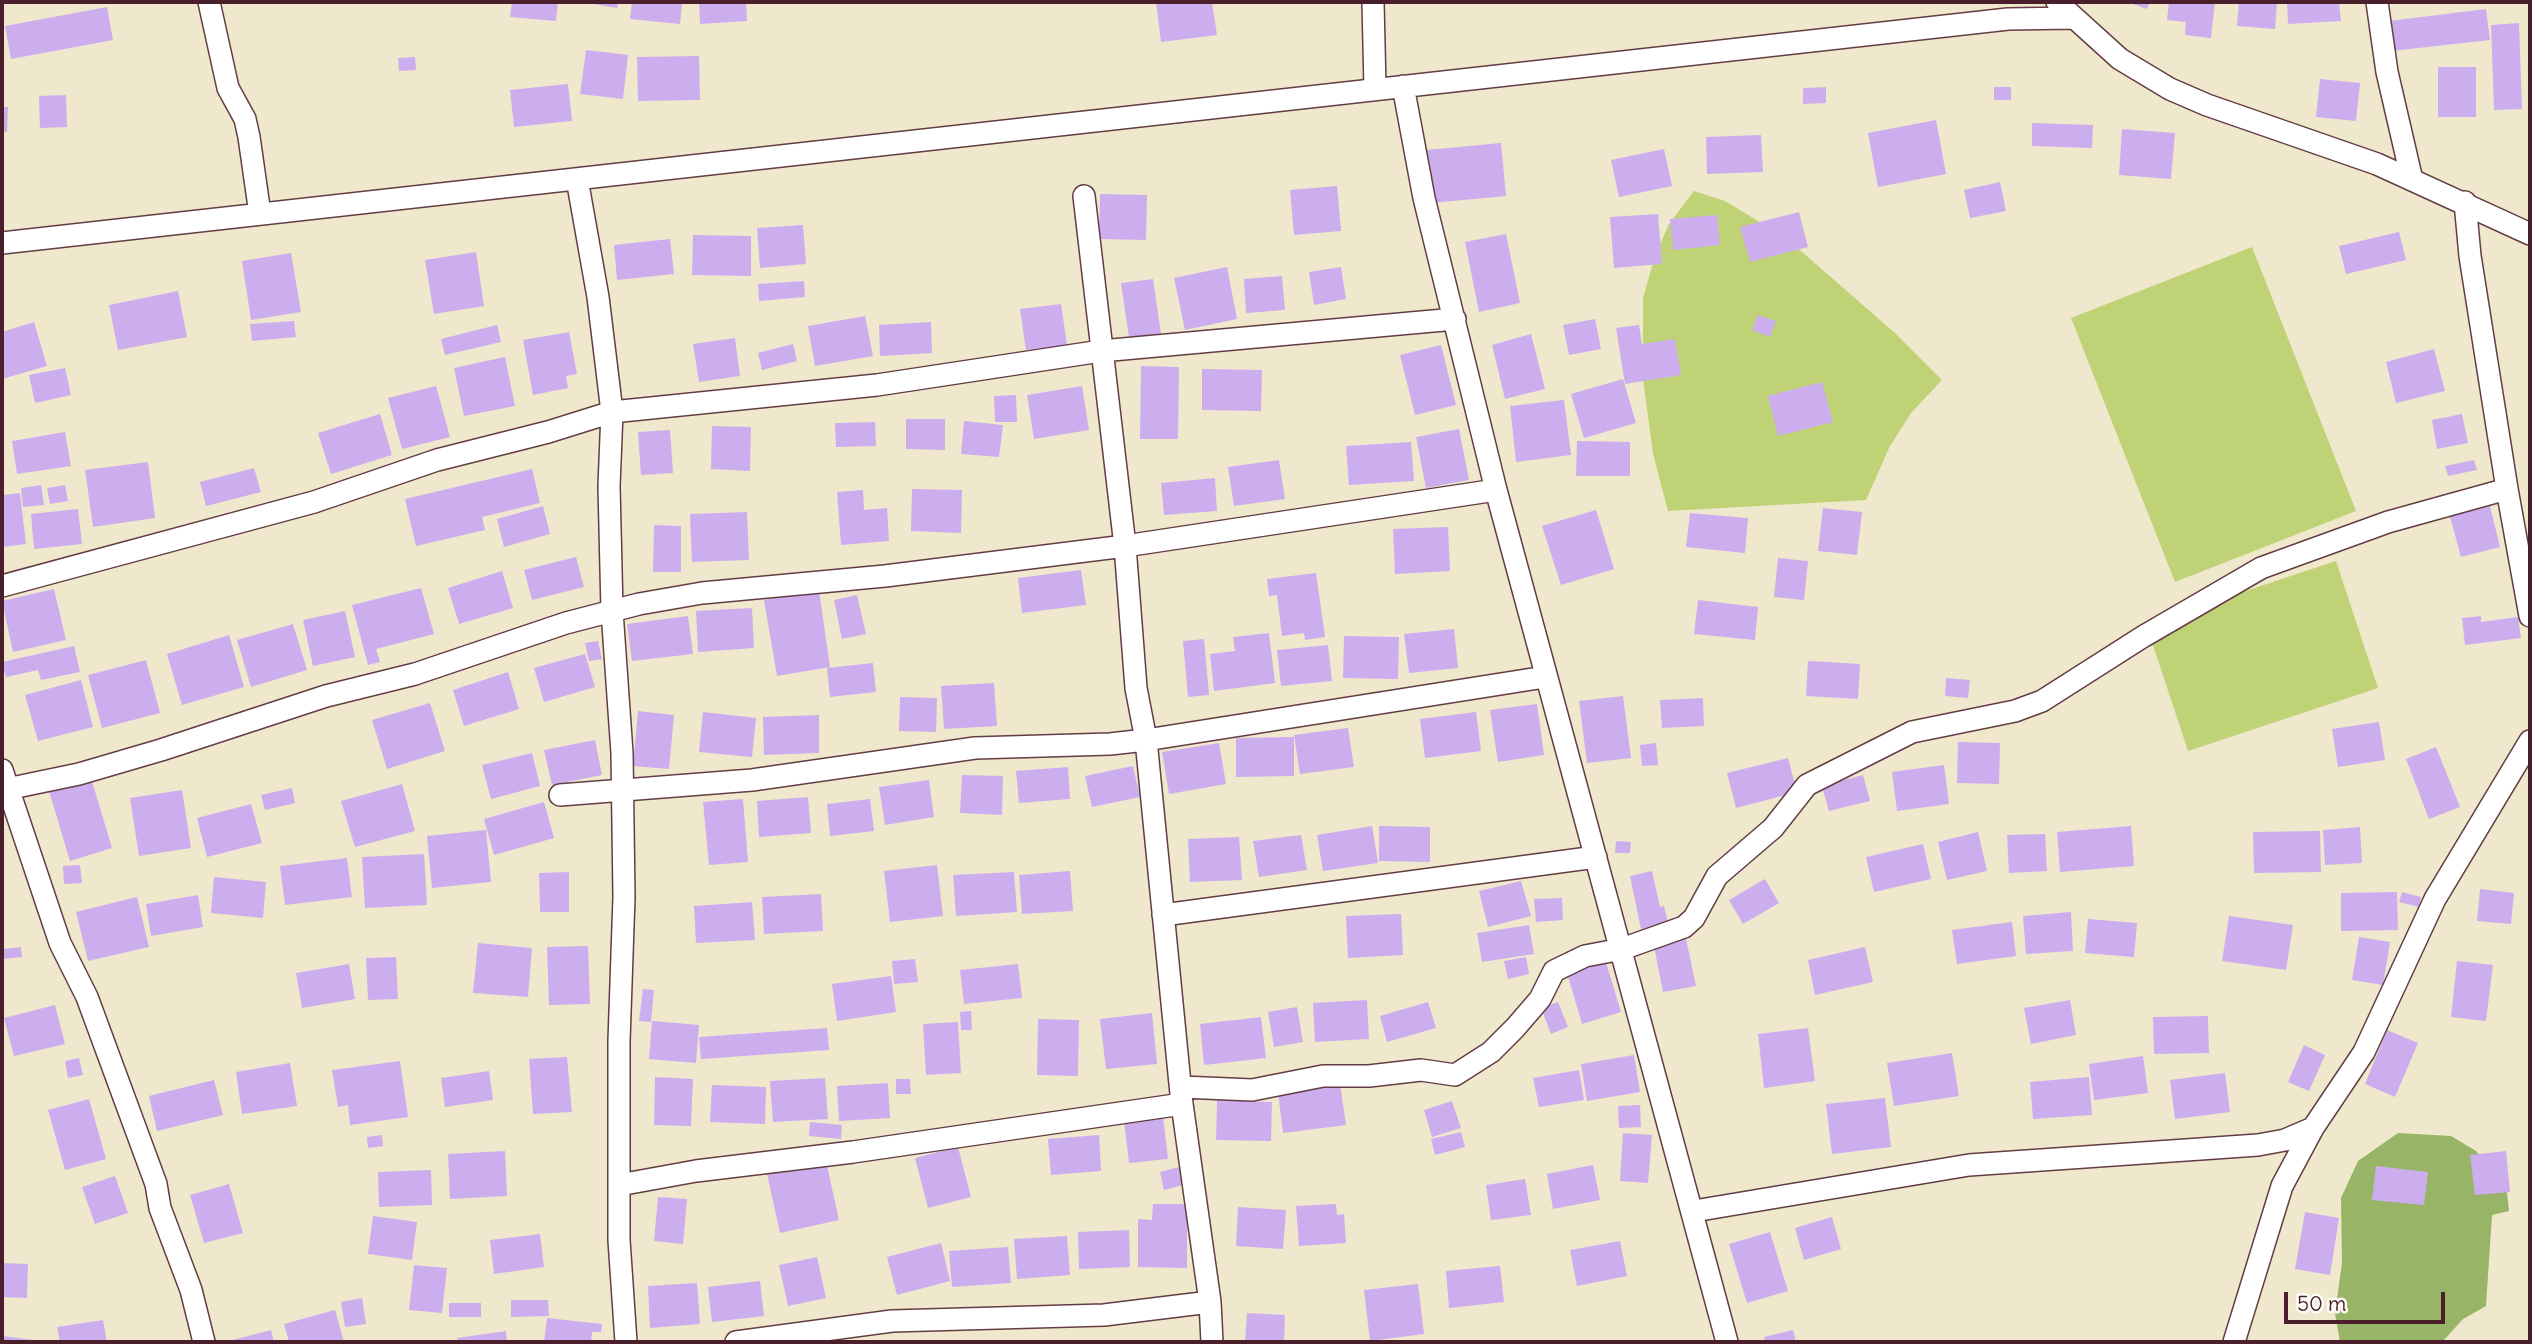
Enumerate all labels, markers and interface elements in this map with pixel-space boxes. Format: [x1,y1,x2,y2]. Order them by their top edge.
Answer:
scale bar [2287,1278,2448,1322]
text: 50 m [2297,1290,2346,1317]

